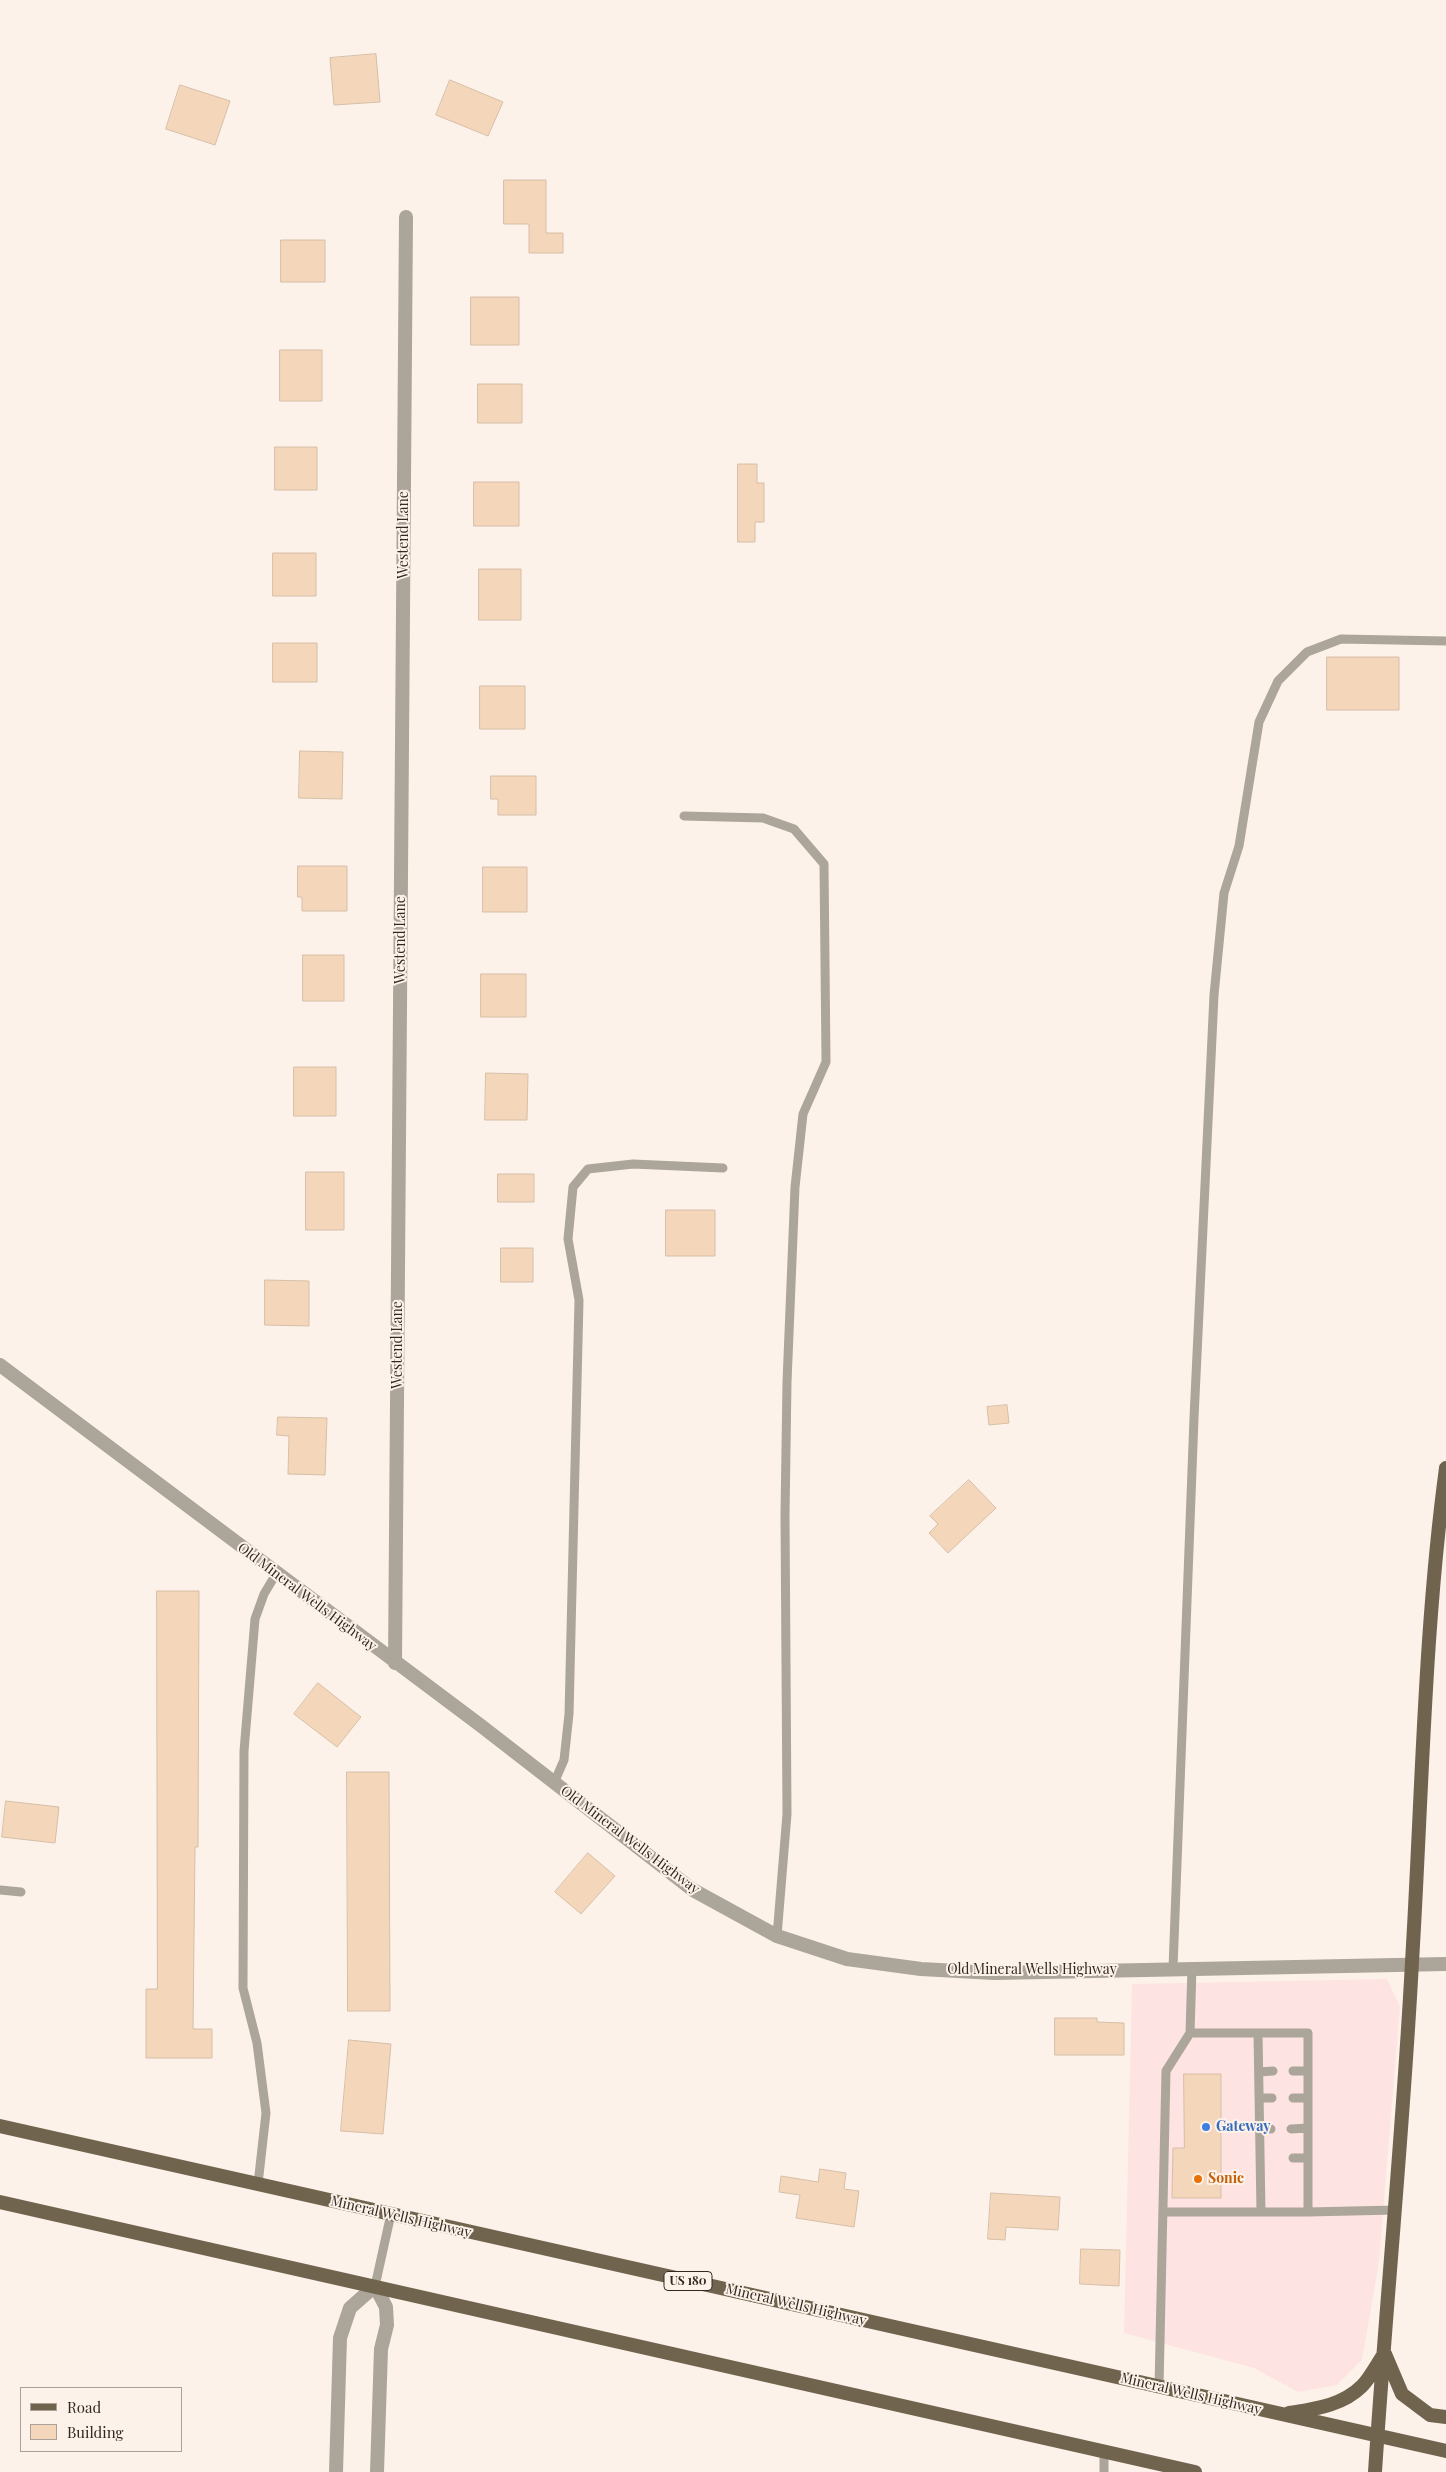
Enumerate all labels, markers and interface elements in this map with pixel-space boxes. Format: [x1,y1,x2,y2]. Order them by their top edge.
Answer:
street label: Westend Lane [396,491,412,579]
street label: Westend Lane [393,896,409,984]
street label: Westend Lane [390,1301,406,1389]
street label: Old Mineral Wells Highway [234,1539,380,1655]
street label: Old Mineral Wells Highway [557,1782,703,1898]
street label: Old Mineral Wells Highway [947,1962,1117,1978]
place label: Gateway [1216,2119,1271,2135]
marker: Gateway [1200,2121,1212,2133]
place label: Sonic [1208,2171,1244,2187]
marker: Sonic [1192,2173,1204,2185]
street label: Mineral Wells Highway [329,2193,473,2241]
road number: US 180 [664,2272,712,2290]
street label: Mineral Wells Highway [724,2281,868,2329]
street label: Mineral Wells Highway [1119,2370,1263,2418]
legend [20,2387,182,2452]
text: Road [67,2397,101,2417]
text: Building [67,2422,123,2442]

